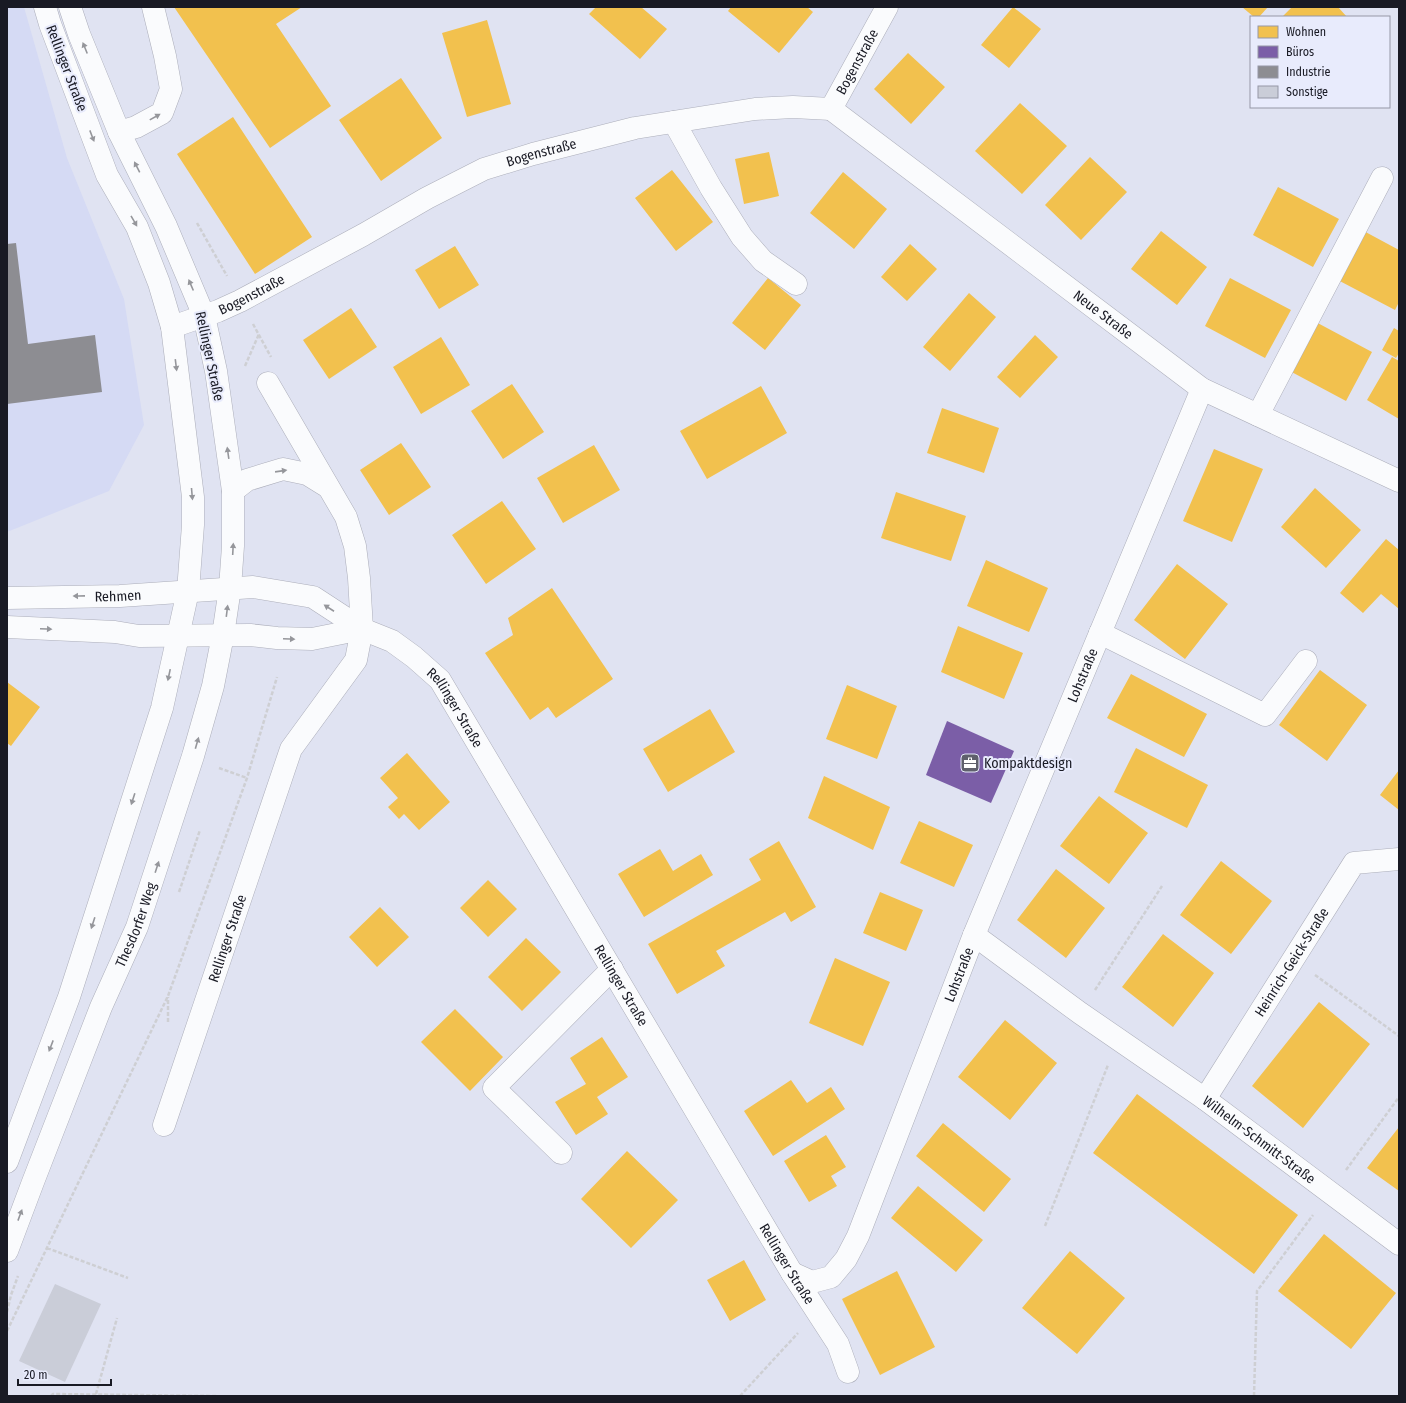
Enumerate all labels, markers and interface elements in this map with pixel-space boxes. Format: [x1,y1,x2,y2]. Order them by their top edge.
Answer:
legend [1250,16,1390,108]
street label: Rellinger Straße [42,23,91,114]
text: Wohnen [1286,25,1326,39]
street label: Bogenstraße [833,26,882,98]
one-way arrow [81,42,87,54]
text: Büros [1286,45,1314,59]
text: Industrie [1286,65,1330,79]
text: Sonstige [1286,85,1328,99]
one-way arrow [149,114,160,120]
one-way arrow [90,130,96,142]
street label: Bogenstraße [504,135,578,171]
one-way arrow [133,162,140,173]
one-way arrow [130,215,137,227]
street label: Bogenstraße [216,271,288,319]
one-way arrow [188,280,194,291]
street label: Neue Straße [1070,287,1136,343]
street label: Rellinger Straße [192,310,227,403]
one-way arrow [173,359,179,371]
one-way arrow [225,447,231,459]
one-way arrow [274,468,287,474]
one-way arrow [189,488,196,500]
one-way arrow [229,543,236,555]
street label: Rehmen [94,587,142,605]
one-way arrow [73,593,85,600]
one-way arrow [323,604,335,611]
one-way arrow [223,605,230,618]
one-way arrow [40,625,52,632]
one-way arrow [283,635,295,642]
street label: Lohstraße [1064,646,1102,705]
street label: Rellinger Straße [423,664,486,751]
one-way arrow [166,668,172,681]
one-way arrow [194,737,200,749]
office icon: Kompaktdesign [959,752,981,774]
place label: Kompaktdesign [984,755,1072,772]
one-way arrow [130,794,136,806]
one-way arrow [154,861,160,873]
street label: Thesdorfer Weg [112,880,160,970]
street label: Rellinger Straße [205,892,250,985]
street label: Heinrich-Geick-Straße [1251,905,1333,1020]
one-way arrow [90,917,96,929]
street label: Rellinger Straße [590,942,652,1029]
street label: Lohstraße [941,945,977,1005]
one-way arrow [48,1040,54,1052]
street label: Wilhelm-Schmitt-Straße [1199,1092,1319,1188]
one-way arrow [18,1208,24,1220]
street label: Rellinger Straße [756,1221,818,1308]
scale bar [18,1361,111,1387]
text: 20 m [24,1368,48,1382]

